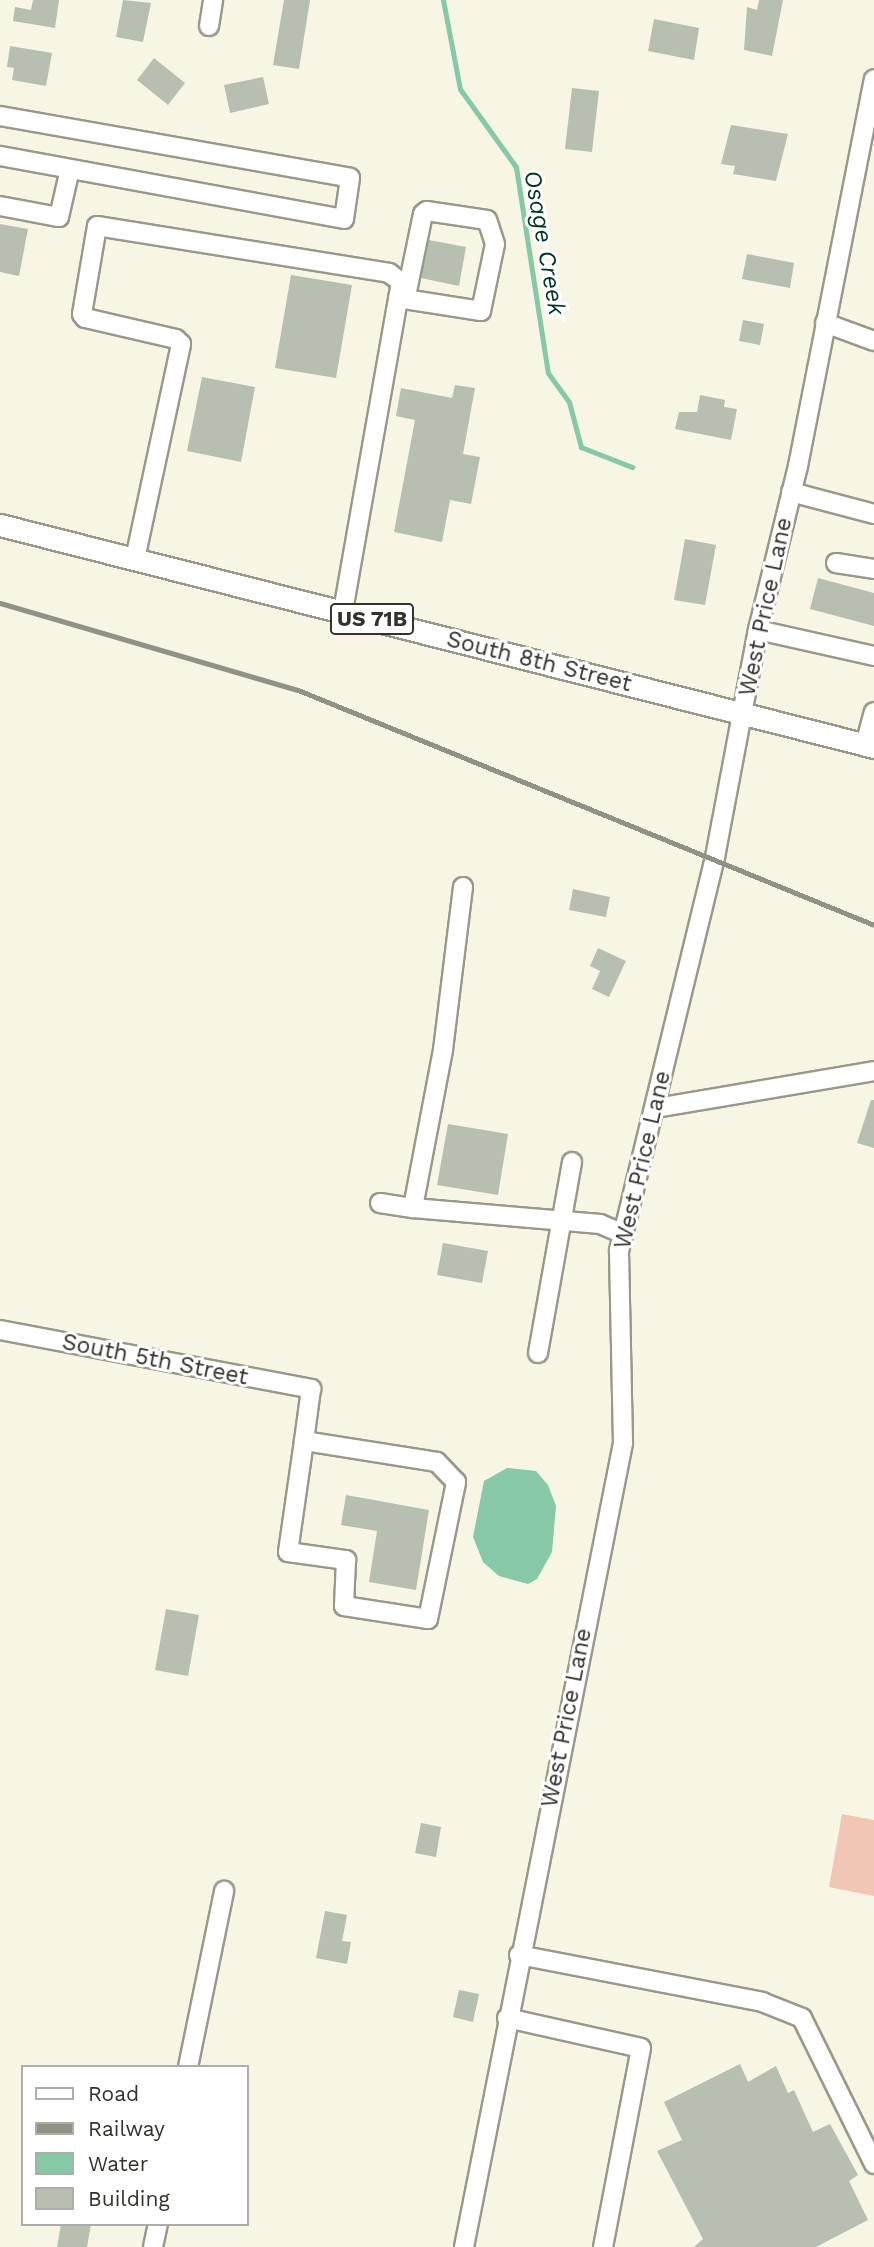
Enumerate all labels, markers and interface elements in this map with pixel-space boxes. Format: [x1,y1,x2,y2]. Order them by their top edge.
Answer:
water label: Osage Creek [517,168,571,318]
street label: West Price Lane [734,515,798,699]
road number: US 71B [328,602,416,636]
street label: South 8th Street [444,626,634,698]
street label: West Price Lane [609,1068,677,1252]
street label: South 5th Street [60,1328,250,1392]
street label: West Price Lane [536,1626,598,1810]
legend [21,2065,248,2226]
text: Road [88,2081,139,2106]
text: Railway [88,2116,165,2141]
text: Water [88,2151,148,2176]
text: Building [88,2186,170,2211]

